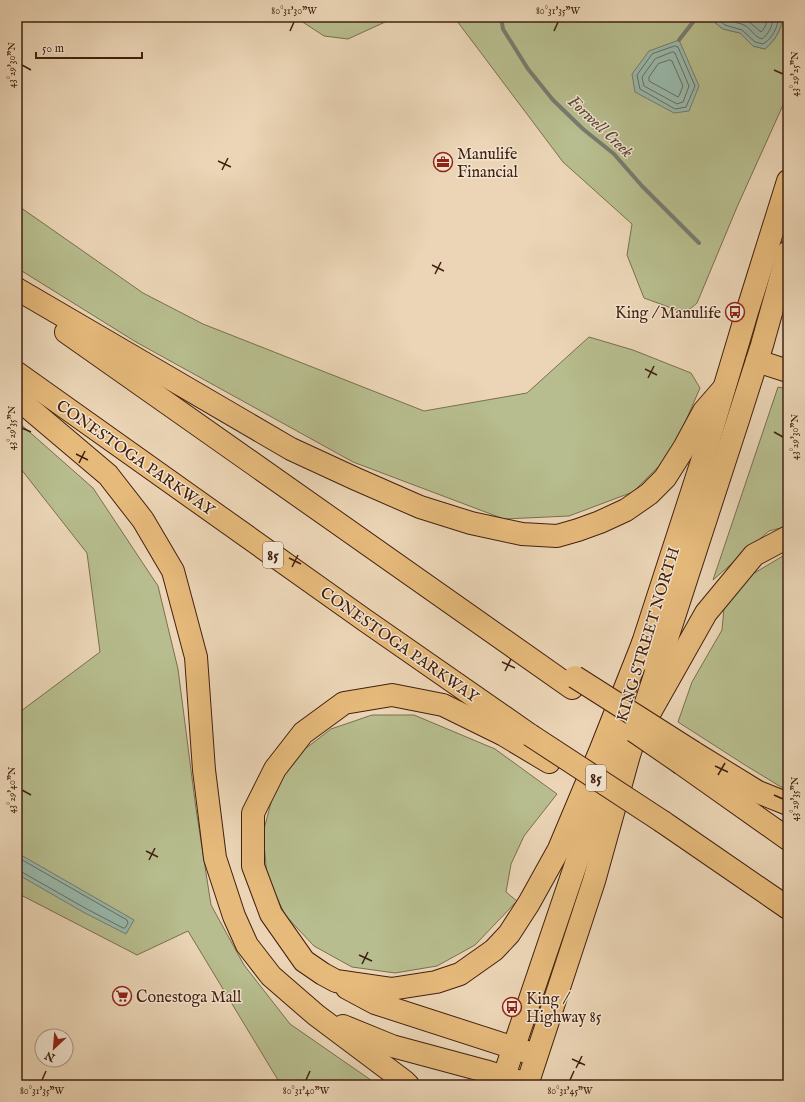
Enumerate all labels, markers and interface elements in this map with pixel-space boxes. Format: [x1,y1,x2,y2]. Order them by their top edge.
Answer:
text: 80°31'30"W [271,5,317,18]
text: 80°31'35"W [536,5,580,18]
scale bar [36,34,142,60]
text: 50 m [42,41,64,56]
text: 43°29'30"N [6,42,19,88]
text: 43°29'25"N [789,51,802,97]
water label: Forwell Creek [563,92,637,163]
place label: Manulife Financial [457,145,518,183]
office icon: Manulife Financial [432,151,454,173]
bus stop icon: King / Manulife [724,301,746,323]
place label: King / Manulife [615,304,721,324]
street label: CONESTOGA PARKWAY [52,396,219,522]
text: 43°29'35"N [6,405,19,450]
text: 43°29'30"N [789,414,802,460]
road number: 85 [263,542,283,568]
street label: KING STREET NORTH [613,545,685,724]
street label: CONESTOGA PARKWAY [316,583,483,709]
road number: 85 [586,765,606,791]
text: 43°29'40"N [6,766,19,814]
text: 43°29'35"N [789,776,802,821]
supermarket icon: Conestoga Mall [111,985,133,1007]
place label: Conestoga Mall [136,988,242,1008]
place label: King / Highway 85 [526,990,602,1028]
bus stop icon: King / Highway 85 [501,996,523,1018]
north arrow [34,1028,74,1068]
text: N [42,1048,58,1065]
text: 80°31'35"W [20,1085,64,1098]
text: 80°31'40"W [283,1085,330,1098]
text: 80°31'45"W [547,1085,593,1098]

